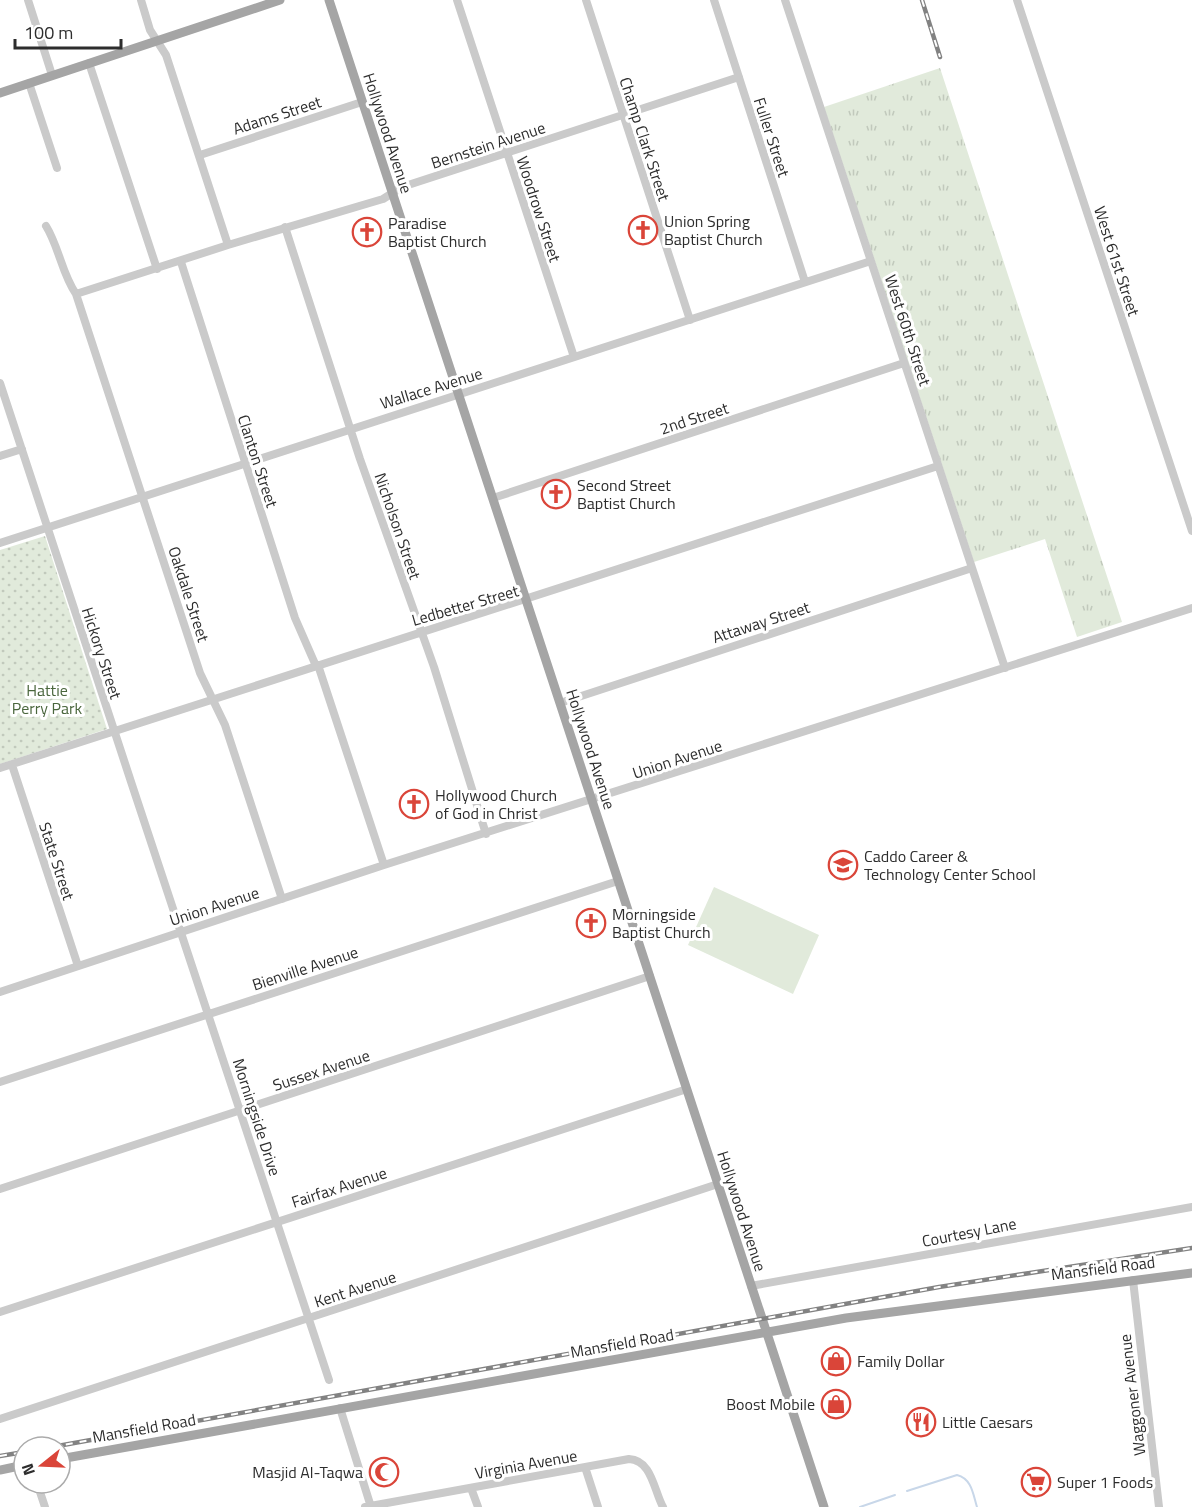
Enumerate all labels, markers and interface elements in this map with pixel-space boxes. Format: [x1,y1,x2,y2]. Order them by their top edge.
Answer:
scale bar [15,12,122,50]
text: 100 m [24,19,73,46]
street label: Hollywood Avenue [357,70,419,196]
street label: Champ Clark Street [614,74,676,204]
street label: Adams Street [230,89,325,141]
street label: Fuller Street [748,94,796,180]
street label: Bernstein Avenue [428,115,548,175]
street label: Woodrow Street [511,153,568,265]
street label: West 61st Street [1088,203,1146,319]
place label: Union Spring Baptist Church [664,209,763,251]
place label: Paradise Baptist Church [388,211,487,253]
church icon: Union Spring Baptist Church [627,214,659,246]
church icon: Paradise Baptist Church [351,216,383,248]
street label: West 60th Street [879,271,937,389]
street label: Wallace Avenue [377,361,485,415]
street label: 2nd Street [657,396,732,440]
street label: Clanton Street [232,411,284,511]
street label: Nicholson Street [369,469,428,583]
place label: Second Street Baptist Church [577,473,676,515]
church icon: Second Street Baptist Church [540,478,572,510]
street label: Oakdale Street [162,543,216,645]
street label: Ledbetter Street [409,578,522,632]
street label: Attaway Street [709,595,813,649]
street label: Hickory Street [76,604,128,702]
park label: Hattie Perry Park [12,678,83,720]
street label: Hollywood Avenue [560,686,622,812]
street label: Union Avenue [629,733,725,785]
place label: Hollywood Church of God in Christ [435,783,557,825]
church icon: Hollywood Church of God in Christ [398,788,430,820]
street label: State Street [33,819,81,903]
place label: Caddo Career & Technology Center School [864,844,1036,886]
school or university icon: Caddo Career & Technology Center School [827,849,859,881]
street label: Union Avenue [166,880,262,932]
place label: Morningside Baptist Church [612,902,711,944]
church icon: Morningside Baptist Church [575,907,607,939]
street label: Bienville Avenue [249,940,361,996]
street label: Sussex Avenue [269,1043,373,1097]
street label: Morningside Drive [227,1055,287,1179]
street label: Hollywood Avenue [711,1148,773,1274]
street label: Fairfax Avenue [288,1160,390,1214]
street label: Courtesy Lane [920,1211,1018,1253]
street label: Mansfield Road [1050,1250,1156,1286]
street label: Kent Avenue [311,1265,399,1313]
street label: Mansfield Road [568,1322,676,1364]
street label: Waggoner Avenue [1113,1333,1151,1457]
shop icon: Family Dollar [820,1345,852,1377]
place label: Family Dollar [857,1349,945,1373]
shop icon: Boost Mobile [820,1388,852,1420]
place label: Boost Mobile [726,1392,815,1416]
restaurant icon: Little Caesars [905,1406,937,1438]
street label: Mansfield Road [90,1407,198,1449]
place label: Little Caesars [942,1410,1033,1434]
north arrow [12,1435,72,1495]
street label: Virginia Avenue [473,1443,579,1485]
mosque icon: Masjid Al-Taqwa [368,1456,400,1488]
place label: Masjid Al-Taqwa [252,1460,363,1484]
text: N [15,1461,41,1479]
supermarket icon: Super 1 Foods [1020,1466,1052,1498]
place label: Super 1 Foods [1057,1470,1153,1494]

